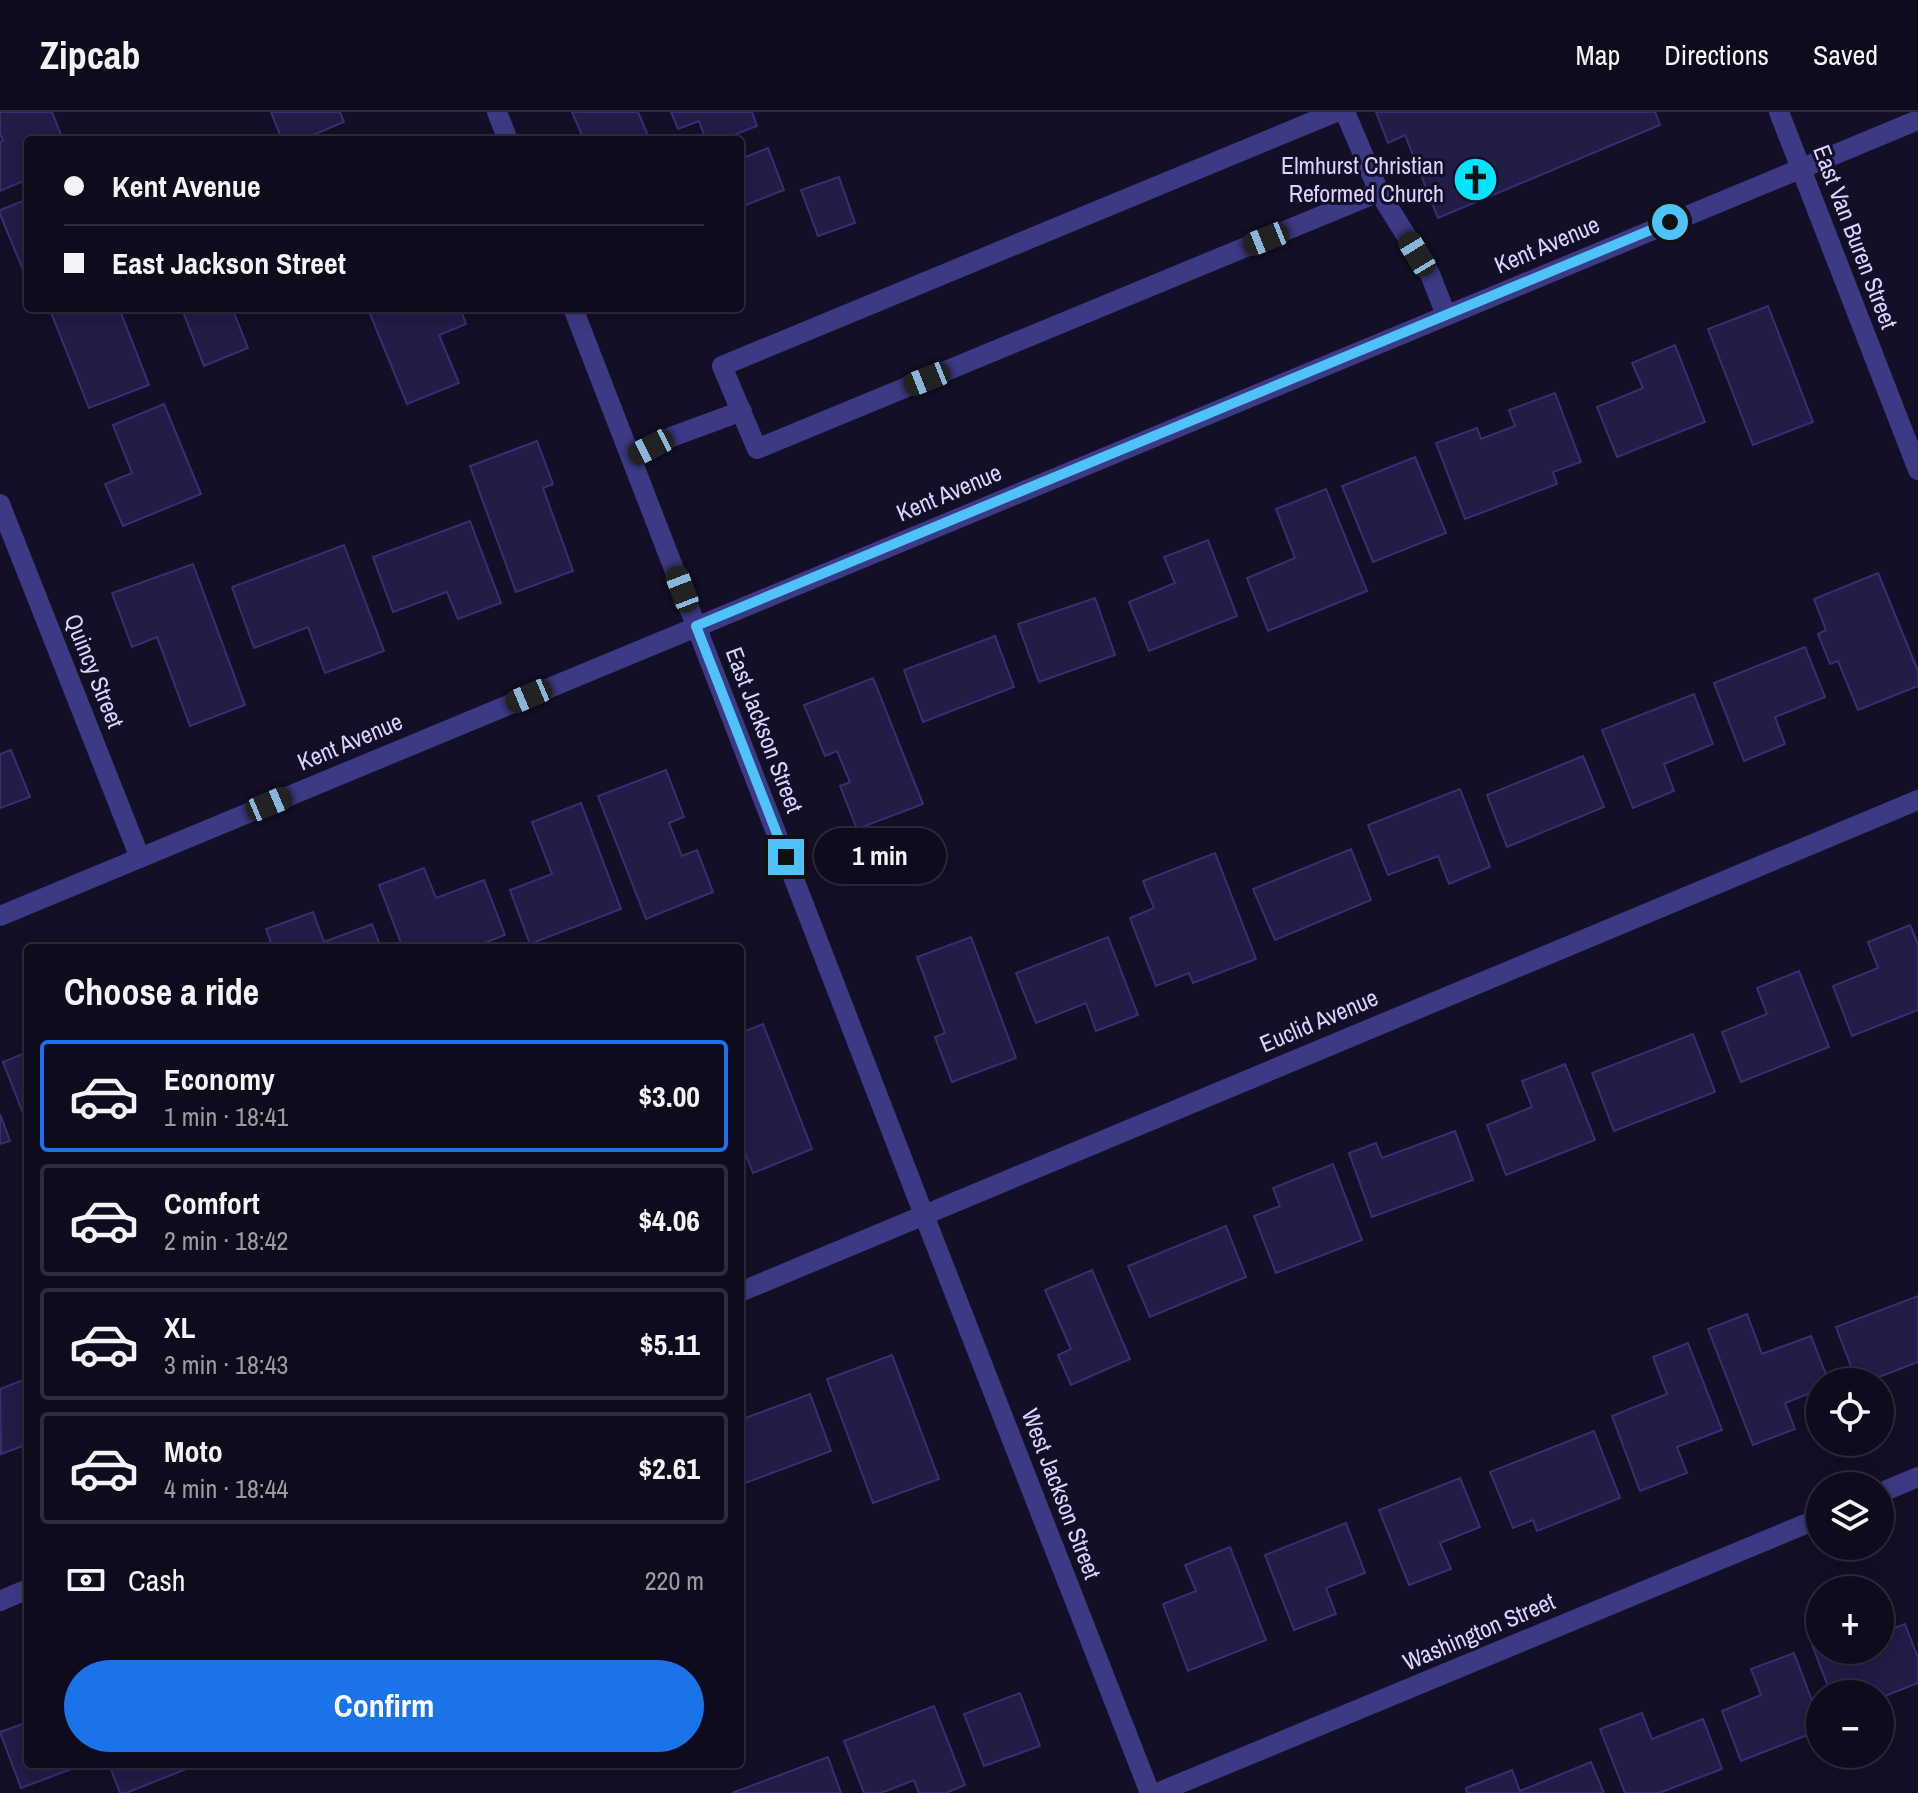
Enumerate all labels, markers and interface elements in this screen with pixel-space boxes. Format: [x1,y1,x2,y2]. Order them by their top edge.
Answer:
text: Zipcab [40,30,140,81]
text: Map [1576,36,1620,74]
text: Directions [1664,36,1769,74]
text: Saved [1813,36,1878,74]
street label: East Van Buren Street [1806,140,1906,334]
place label: Elmhurst Christian Reformed Church [1281,149,1444,209]
church icon: Elmhurst Christian Reformed Church [1451,156,1499,204]
text: Kent Avenue [112,166,261,206]
route start [1652,204,1688,240]
street label: Kent Avenue [1489,208,1604,281]
car [1239,219,1293,259]
car [1394,227,1440,281]
text: East Jackson Street [112,243,346,283]
car [900,359,954,399]
car [624,425,678,469]
street label: Kent Avenue [891,456,1006,529]
car [662,562,702,616]
street label: Quincy Street [58,609,132,733]
street label: East Jackson Street [719,642,811,818]
car [502,676,556,716]
street label: Kent Avenue [292,705,407,778]
car [242,784,296,824]
callout: 1 min [814,829,946,885]
text: 1 min [852,838,908,873]
route end [768,839,804,875]
text: Choose a ride [64,968,259,1016]
street label: Euclid Avenue [1255,981,1383,1059]
text: Economy [164,1059,275,1099]
icon: car [68,1060,140,1132]
text: $3.00 [638,1076,700,1116]
text: 1 min · 18:41 [164,1099,288,1134]
text: Comfort [164,1183,260,1223]
icon: car [68,1184,140,1256]
text: $4.06 [638,1200,700,1240]
text: 2 min · 18:42 [164,1223,288,1258]
text: XL [164,1307,195,1347]
icon: car [68,1308,140,1380]
text: $5.11 [640,1324,700,1364]
text: 3 min · 18:43 [164,1347,288,1382]
map controls [1806,1368,1894,1768]
button: locate [1806,1368,1894,1456]
street label: West Jackson Street [1015,1404,1109,1584]
text: Moto [164,1431,223,1471]
icon: car [68,1432,140,1504]
text: $2.61 [638,1448,700,1488]
text: 4 min · 18:44 [164,1471,288,1506]
button: layers [1806,1472,1894,1560]
icon: cash [64,1558,108,1602]
text: Cash [128,1560,185,1600]
text: 220 m [645,1563,704,1598]
button: + [1806,1576,1894,1664]
street label: Washington Street [1398,1584,1560,1678]
button: Confirm [64,1660,704,1752]
button: − [1806,1680,1894,1768]

